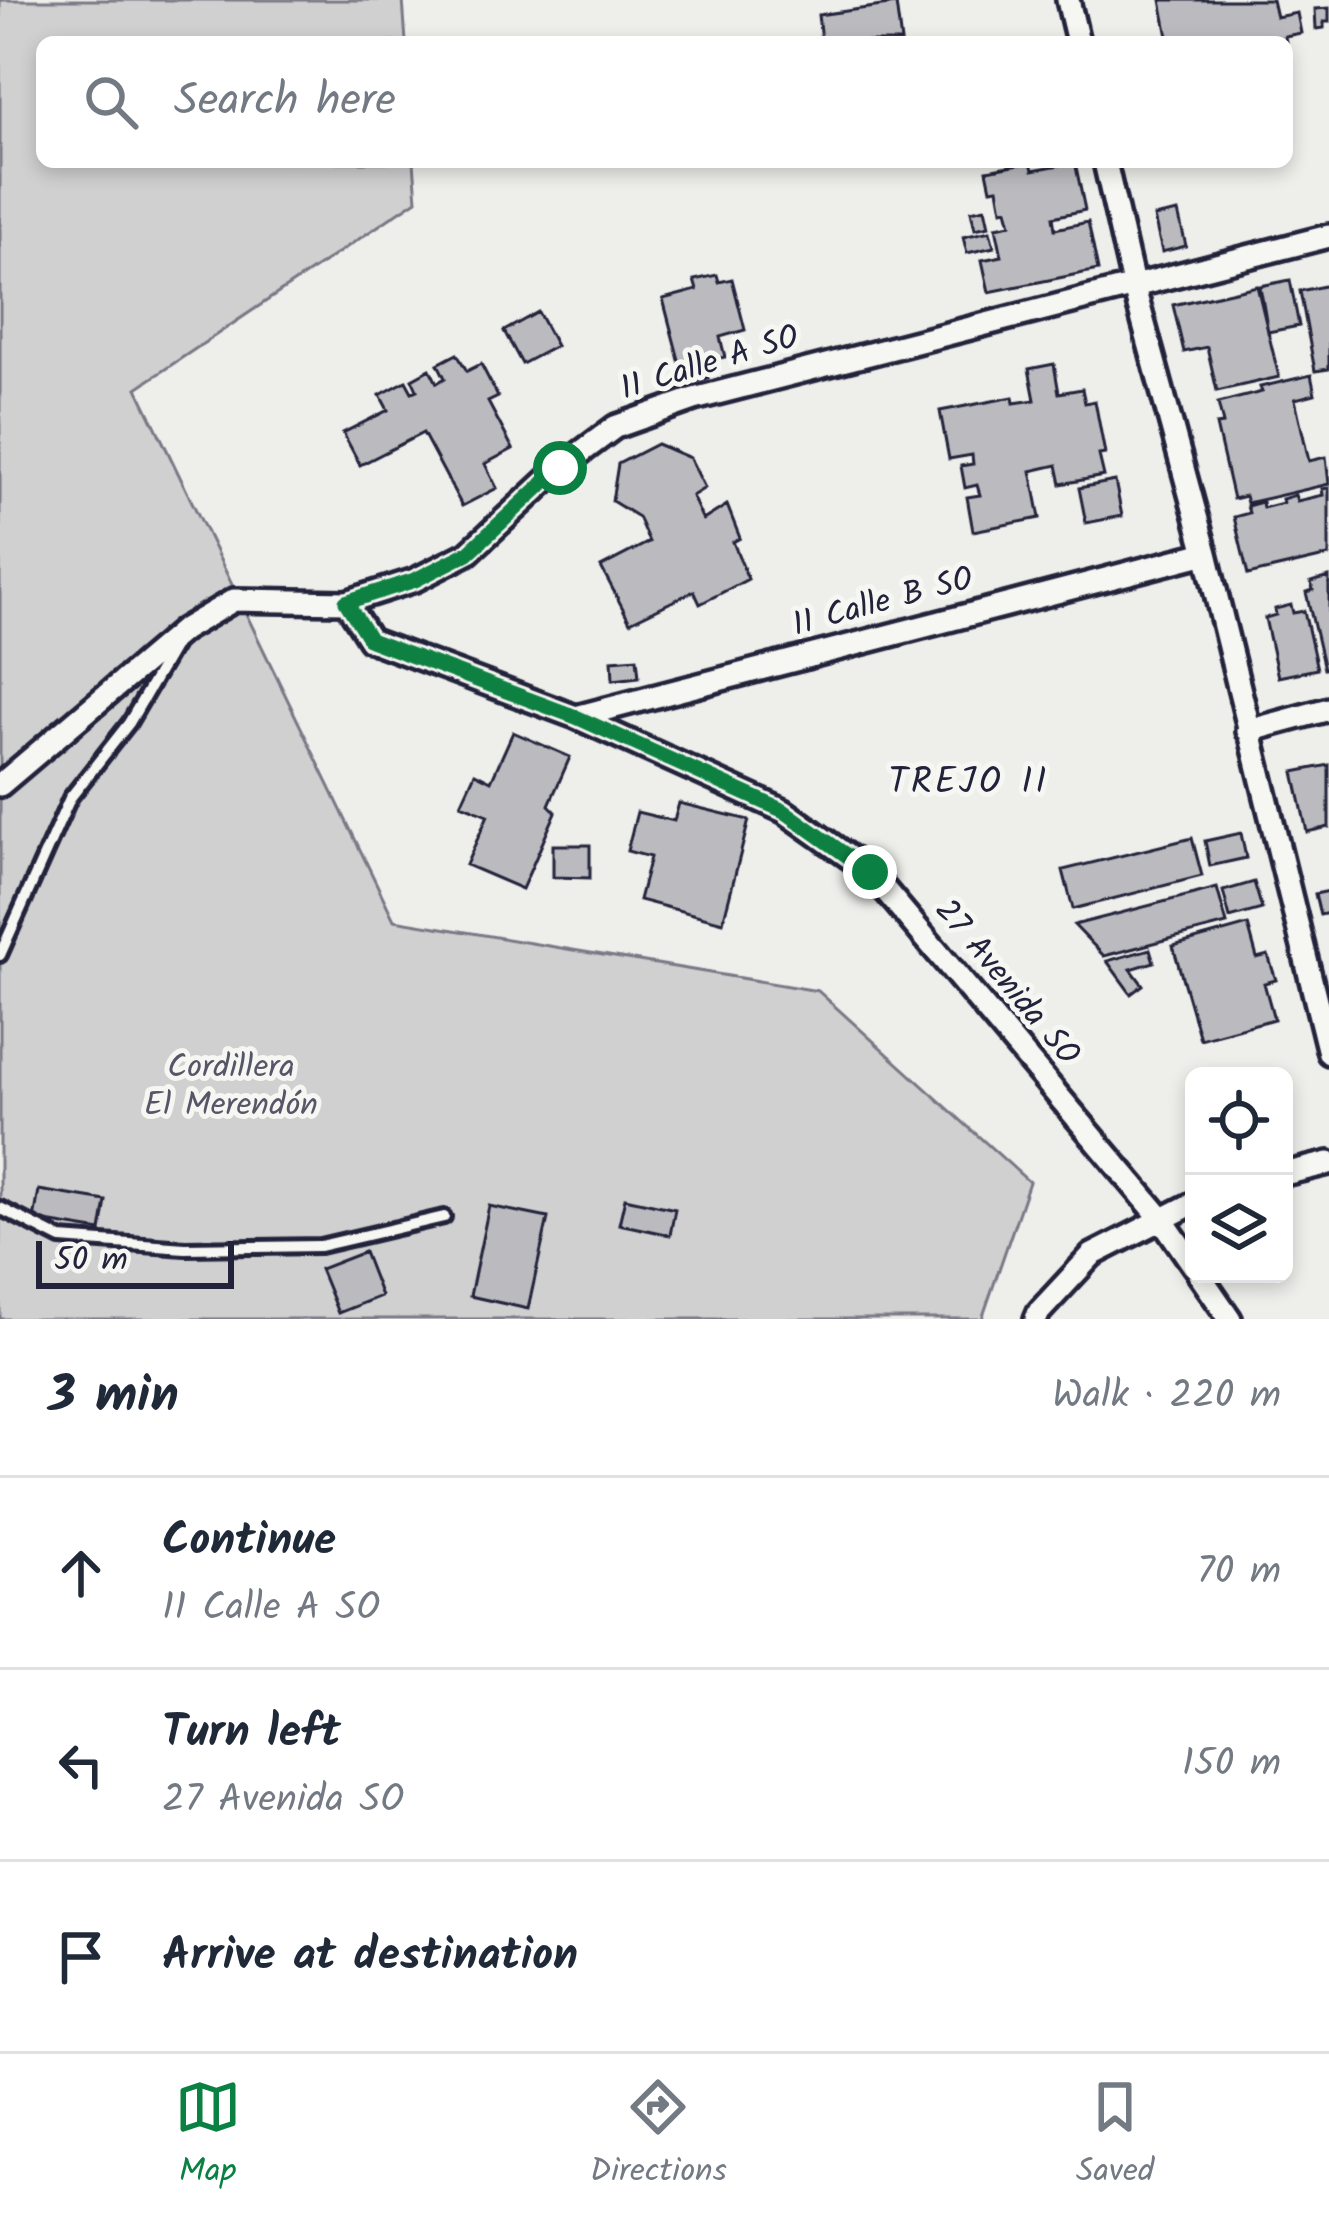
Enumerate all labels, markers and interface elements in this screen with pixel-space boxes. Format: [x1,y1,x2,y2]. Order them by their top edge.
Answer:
search box [36,36,1293,168]
text: Search here [174,66,396,138]
icon: search [78,69,144,135]
street label: 11 Calle A SO [614,312,806,416]
route start [533,441,587,495]
street label: 11 Calle B SO [787,553,979,653]
district label: TREJO II [888,755,1050,812]
route end [843,845,897,899]
street label: 27 Avenida SO [920,888,1092,1078]
park label: Cordillera El Merendón [144,1042,318,1133]
map controls [1185,1067,1293,1283]
button: locate [1185,1067,1293,1175]
button: layers [1185,1175,1293,1283]
scale bar [36,1235,234,1288]
text: 50 m [54,1235,128,1288]
text: 3 min [48,1357,179,1438]
text: Walk · 220 m [1052,1366,1281,1428]
text: Continue [162,1506,336,1578]
icon: ahead [48,1540,114,1606]
text: 70 m [1197,1542,1281,1604]
text: 11 Calle A SO [162,1578,380,1640]
text: Turn left [162,1698,341,1770]
icon: left [48,1732,114,1798]
text: 150 m [1182,1734,1281,1796]
text: 27 Avenida SO [162,1770,404,1832]
text: Arrive at destination [162,1921,578,1993]
icon: arrive [48,1924,114,1990]
tab: Map [175,2074,241,2199]
tab: Directions [590,2074,727,2199]
tab: Saved [1076,2074,1154,2199]

